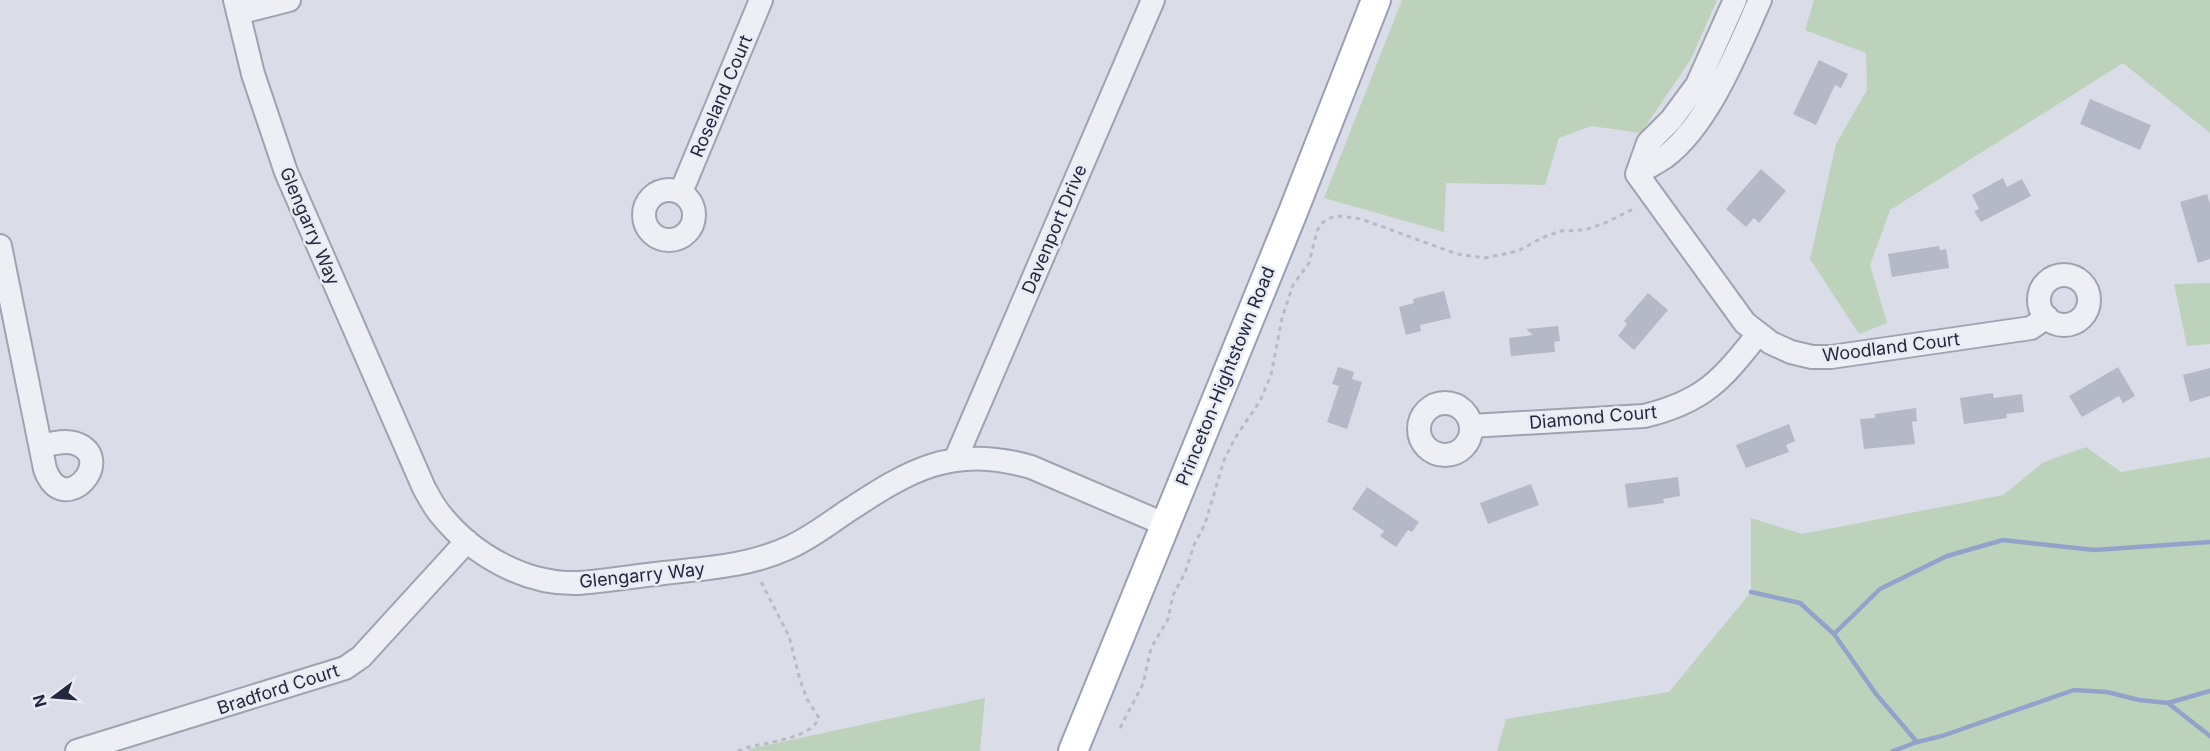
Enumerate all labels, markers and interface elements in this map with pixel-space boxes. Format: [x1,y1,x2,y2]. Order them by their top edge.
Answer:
street label: Roseland Court [686,32,756,160]
street label: Davenport Drive [1017,161,1091,297]
street label: Glengarry Way [276,164,344,288]
street label: Princeton-Hightstown Road [1171,263,1279,489]
street label: Woodland Court [1821,328,1961,366]
street label: Diamond Court [1528,401,1658,433]
street label: Glengarry Way [578,558,706,592]
street label: Bradford Court [215,659,342,719]
north arrow [24,667,84,727]
text: N [28,693,51,710]

